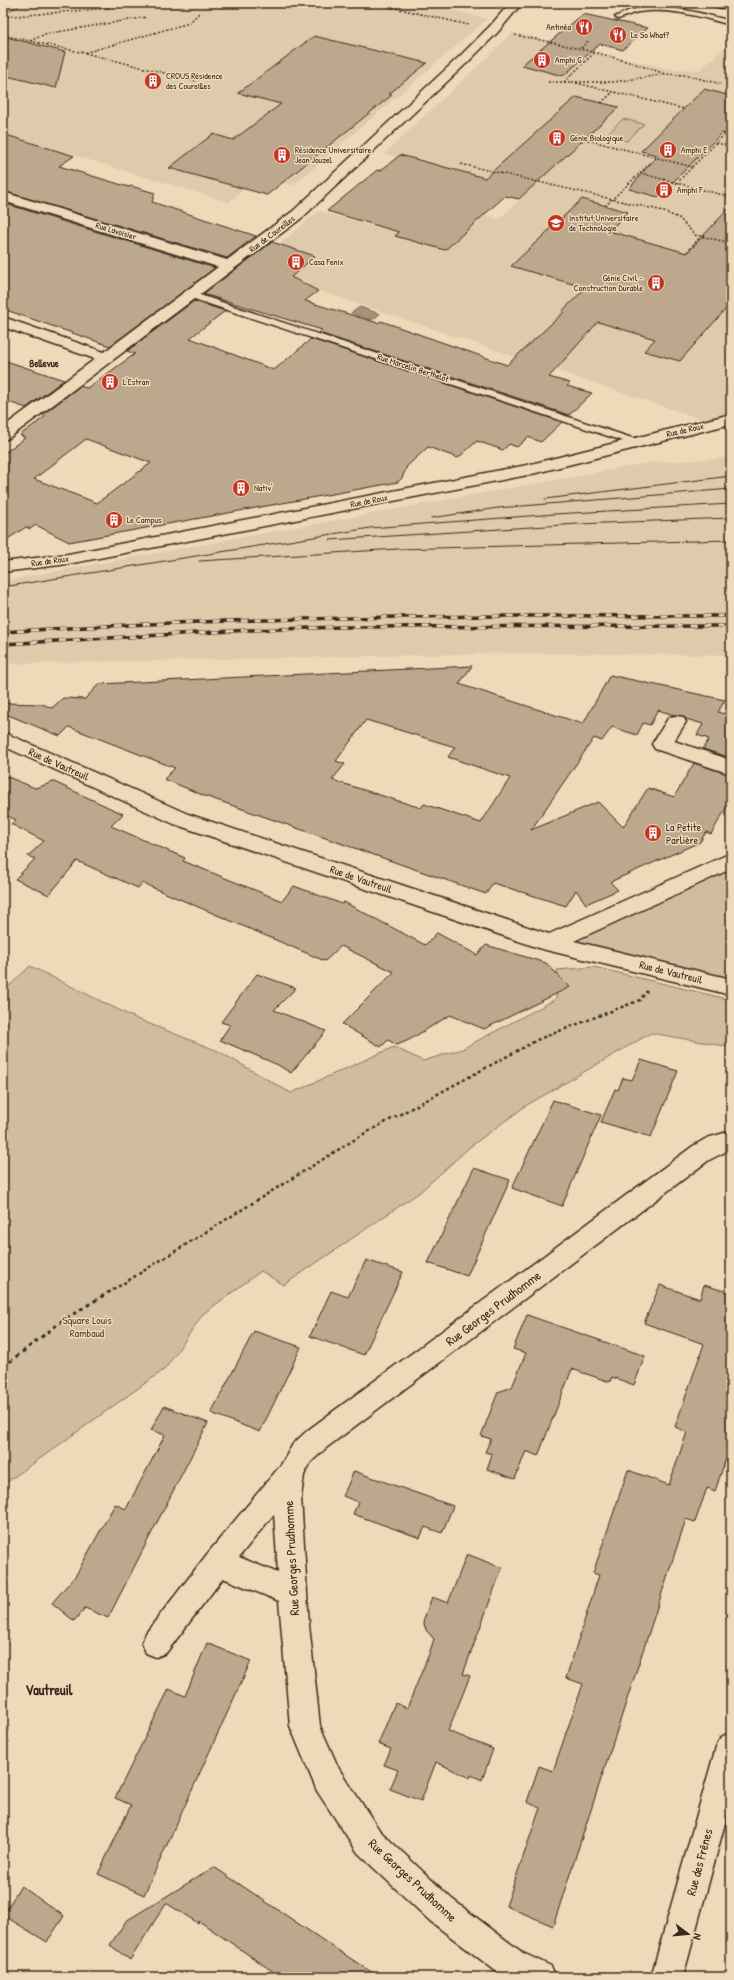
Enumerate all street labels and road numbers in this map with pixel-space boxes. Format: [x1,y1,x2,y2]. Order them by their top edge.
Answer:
street label: Rue de Coureilles [247,212,298,255]
street label: Rue Lavoisier [94,219,138,243]
street label: Rue Marcelin Berthelot [376,351,451,385]
street label: Rue de Roux [665,420,705,440]
street label: Rue de Roux [349,491,389,511]
street label: Rue de Roux [30,552,70,570]
street label: Rue de Vautreuil [27,744,91,784]
street label: Rue de Vautreuil [328,862,394,896]
street label: Rue de Vautreuil [638,957,704,987]
street label: Rue Georges Prudhomme [442,1266,544,1350]
street label: Rue Georges Prudhomme [279,1500,303,1616]
street label: Rue des Frênes [681,1827,717,1897]
street label: Rue Georges Prudhomme [365,1834,461,1926]

